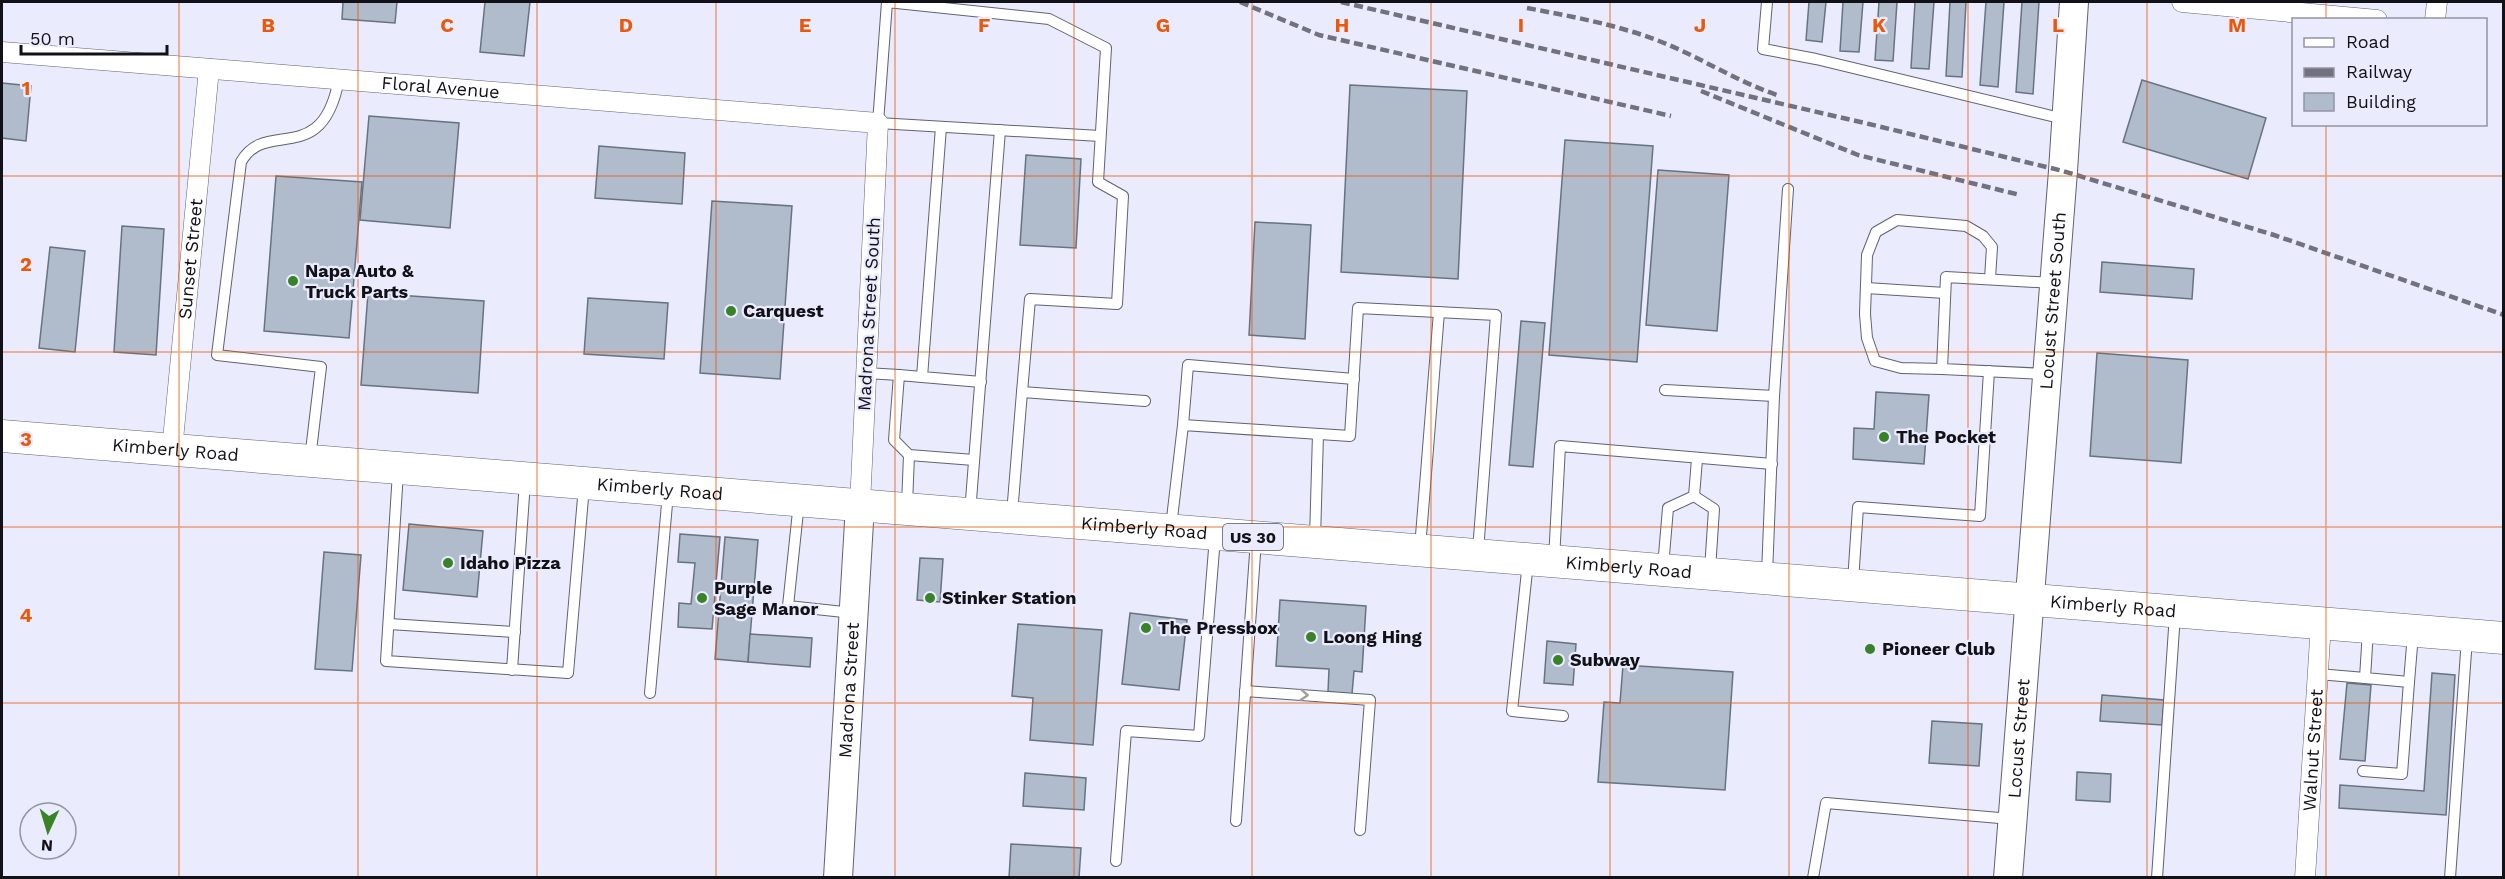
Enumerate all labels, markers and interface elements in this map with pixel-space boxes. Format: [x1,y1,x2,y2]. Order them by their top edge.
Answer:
text: B [261,13,275,37]
text: C [440,13,454,37]
text: D [619,13,633,37]
text: E [799,13,811,37]
text: F [978,13,990,37]
text: G [1156,13,1170,37]
text: H [1335,13,1349,37]
text: I [1518,13,1524,37]
text: J [1694,13,1706,37]
text: K [1872,13,1886,37]
text: L [2052,13,2064,37]
text: M [2228,13,2246,37]
scale bar [21,18,166,56]
legend [2292,18,2487,126]
text: 50 m [30,28,75,49]
text: Road [2346,31,2390,52]
text: Railway [2346,61,2413,82]
street label: Floral Avenue [381,72,501,102]
text: 1 [22,76,30,100]
text: Building [2346,91,2416,112]
street label: Sunset Street [174,197,206,320]
street label: Locust Street South [2035,211,2070,390]
street label: Madrona Street South [853,217,884,411]
text: 2 [20,252,32,276]
place label: Napa Auto & Truck Parts [305,260,414,302]
marker: Napa Auto & Truck Parts [286,274,300,288]
place label: Carquest [743,300,824,321]
marker: Carquest [724,304,738,318]
place label: The Pocket [1896,426,1996,447]
text: 3 [20,427,32,451]
marker: The Pocket [1877,430,1891,444]
street label: Kimberly Road [111,434,240,465]
street label: Kimberly Road [596,473,724,504]
street label: Kimberly Road [1080,512,1208,543]
road number: US 30 [1223,524,1283,550]
street label: Kimberly Road [1565,551,1693,582]
place label: Idaho Pizza [460,552,561,573]
marker: Idaho Pizza [441,556,455,570]
place label: Purple Sage Manor [714,577,818,619]
place label: Stinker Station [942,587,1076,608]
street label: Kimberly Road [2049,590,2177,622]
marker: Purple Sage Manor [695,591,709,605]
marker: Stinker Station [923,591,937,605]
text: 4 [20,603,33,627]
place label: The Pressbox [1158,617,1278,638]
street label: Madrona Street [834,621,863,759]
marker: The Pressbox [1139,621,1153,635]
place label: Loong Hing [1323,626,1422,647]
marker: Loong Hing [1304,630,1318,644]
place label: Pioneer Club [1882,638,1995,659]
marker: Pioneer Club [1863,642,1877,656]
place label: Subway [1570,649,1641,670]
marker: Subway [1551,653,1565,667]
street label: Locust Street [2003,677,2034,799]
one-way arrow [1299,688,1308,701]
street label: Walnut Street [2298,688,2327,812]
north arrow [18,801,78,861]
text: N [40,836,54,855]

